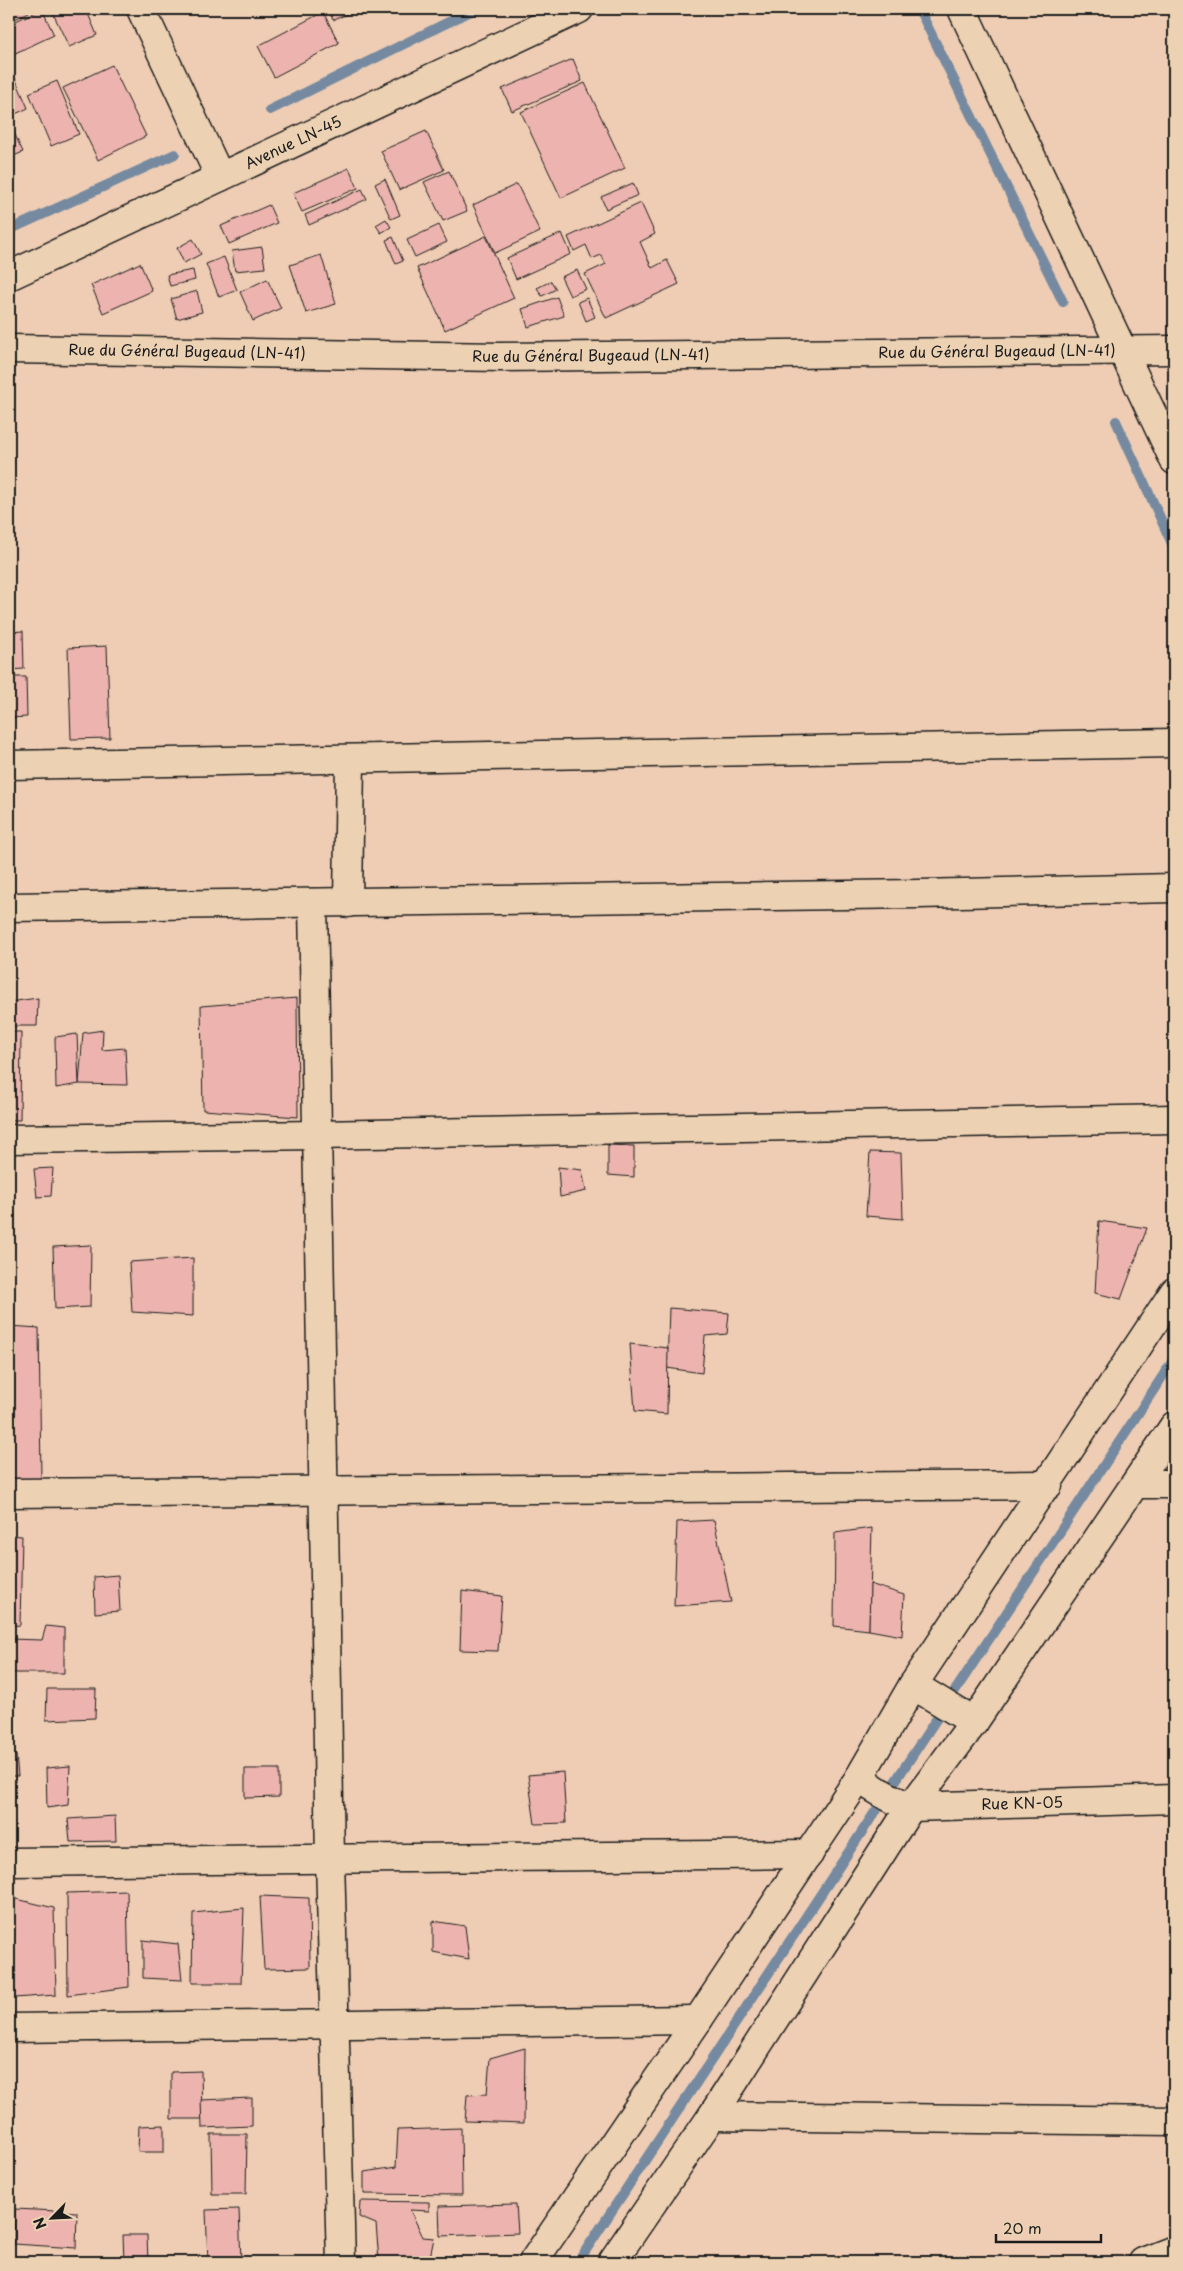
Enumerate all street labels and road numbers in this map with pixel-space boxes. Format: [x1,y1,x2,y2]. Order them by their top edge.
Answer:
street label: Avenue LN-45 [241,109,345,174]
street label: Rue du Général Bugeaud (LN-41) [68,337,306,364]
street label: Rue du Général Bugeaud (LN-41) [878,338,1116,363]
street label: Rue du Général Bugeaud (LN-41) [472,342,710,367]
street label: Rue KN-05 [981,1789,1063,1815]

